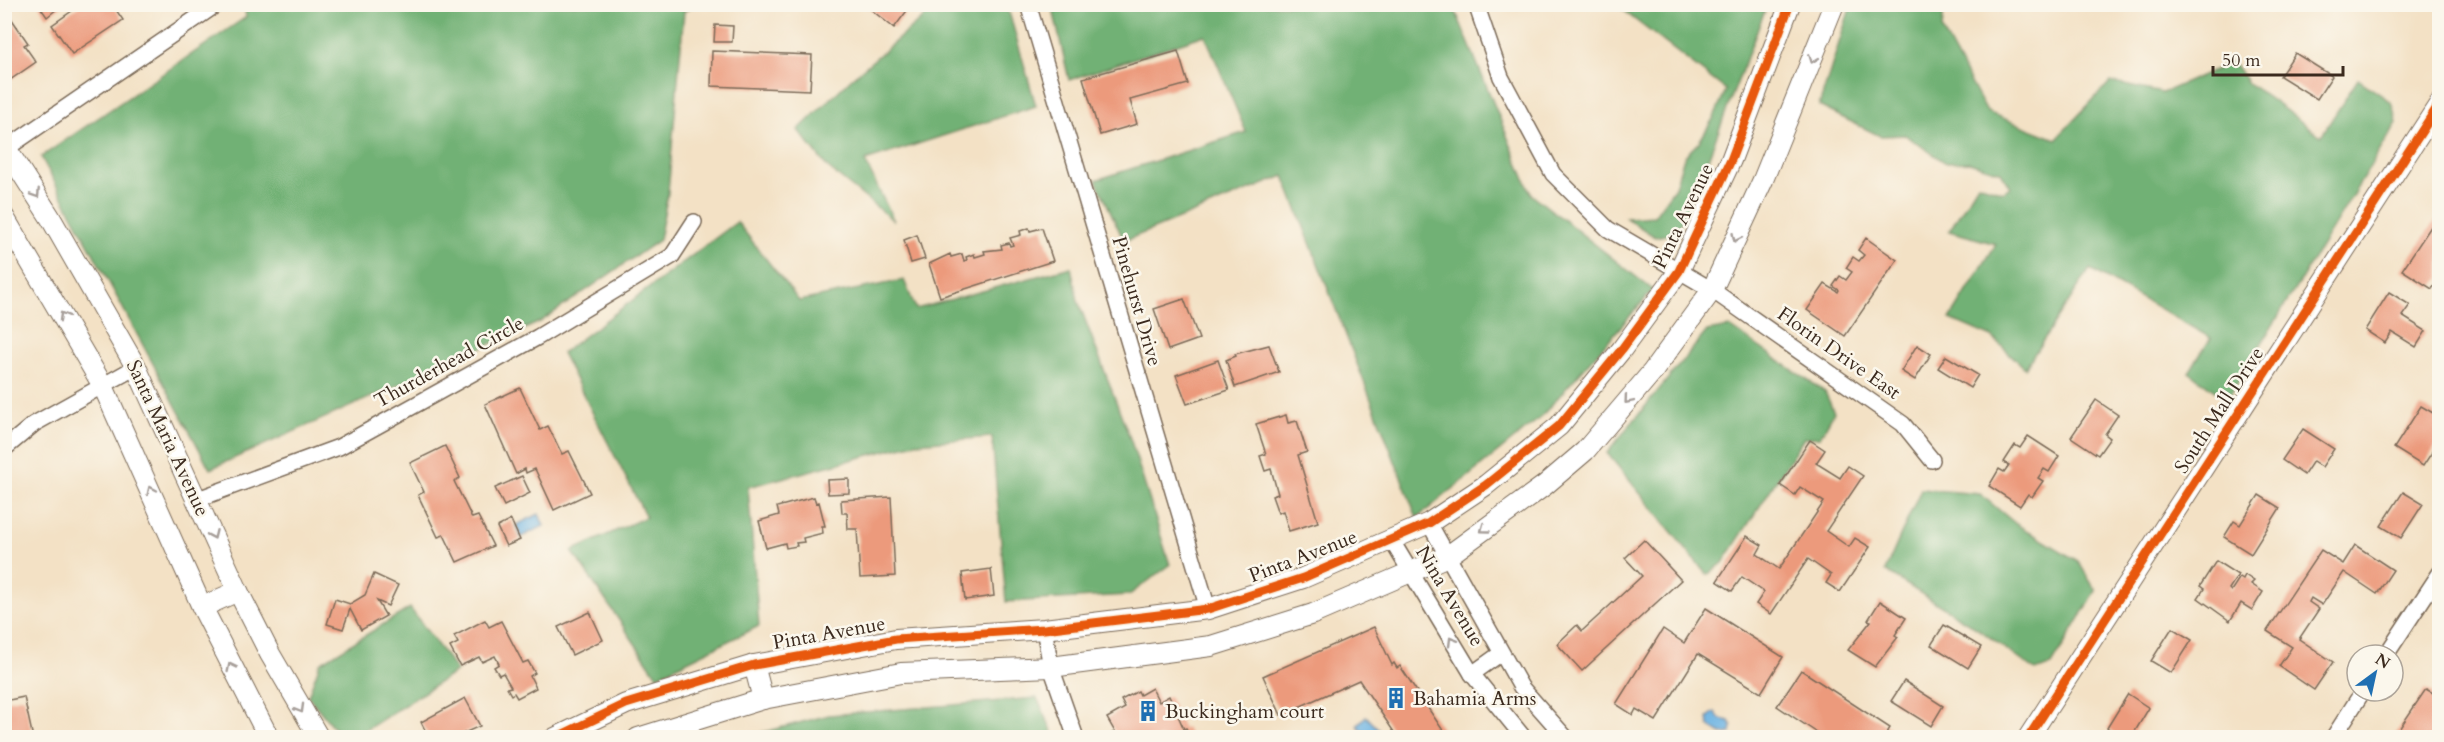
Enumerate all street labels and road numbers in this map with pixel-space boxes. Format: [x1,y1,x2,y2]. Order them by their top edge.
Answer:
street label: Pinta Avenue [1646,159,1720,273]
street label: Pinehurst Drive [1106,233,1168,369]
street label: Florin Drive East [1772,300,1907,406]
street label: Thurderhead Circle [369,310,529,414]
street label: South Mall Drive [2168,341,2270,479]
street label: Santa Maria Avenue [120,355,216,521]
street label: Pinta Avenue [1245,523,1361,589]
street label: Nina Avenue [1409,541,1491,651]
street label: Pinta Avenue [771,610,887,656]

